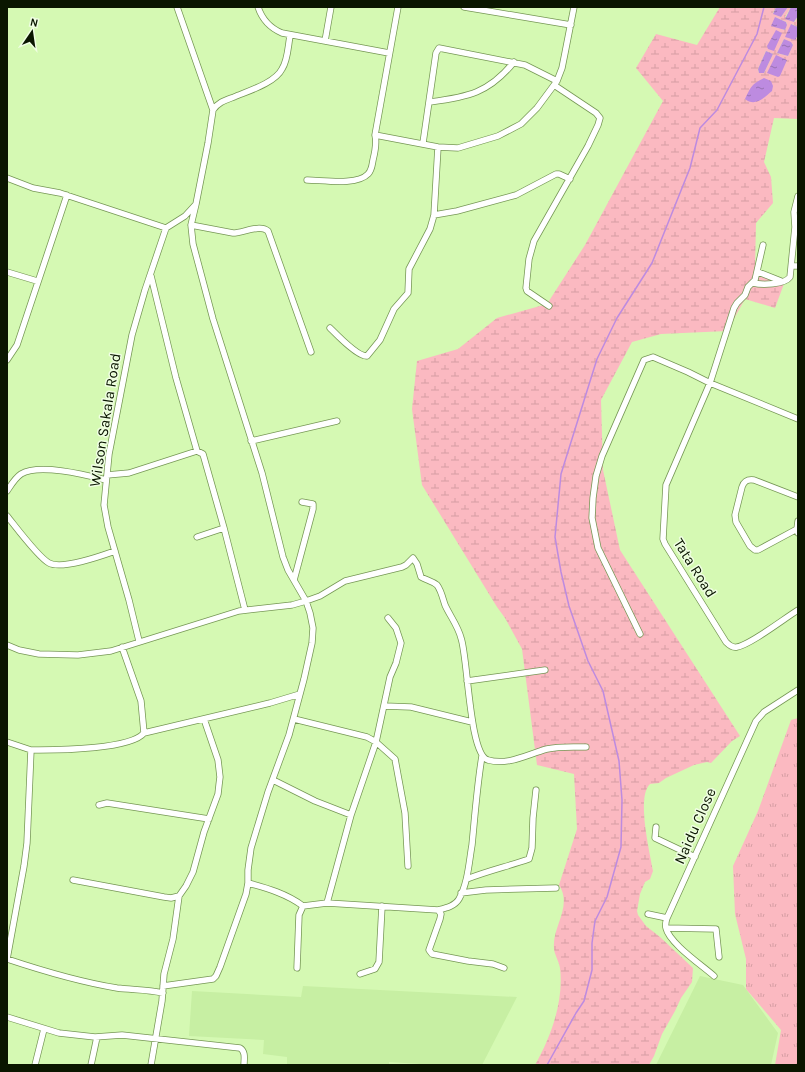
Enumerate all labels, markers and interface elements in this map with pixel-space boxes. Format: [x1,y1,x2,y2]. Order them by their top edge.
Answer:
north arrow [12,12,52,52]
text: N [29,16,39,30]
street label: Wilson Sakala Road [86,352,124,488]
street label: Tata Road [670,535,720,601]
street label: Naidu Close [670,785,720,867]

